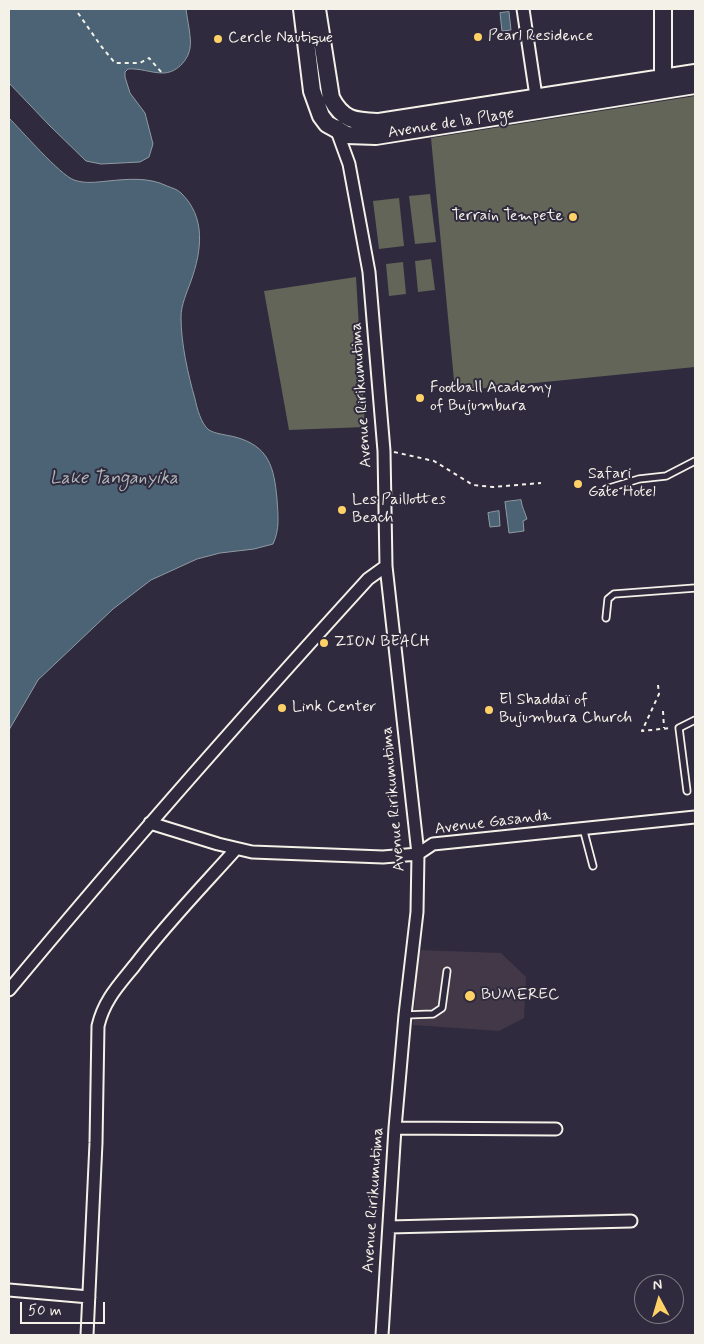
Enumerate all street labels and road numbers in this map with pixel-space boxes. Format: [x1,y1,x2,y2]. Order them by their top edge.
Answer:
street label: Avenue de la Plage [386,105,516,143]
street label: Avenue Ririkumutima [347,322,377,468]
street label: Avenue Ririkumutima [378,726,410,872]
street label: Avenue Gasanda [434,806,552,840]
street label: Avenue Ririkumutima [359,1127,389,1273]

